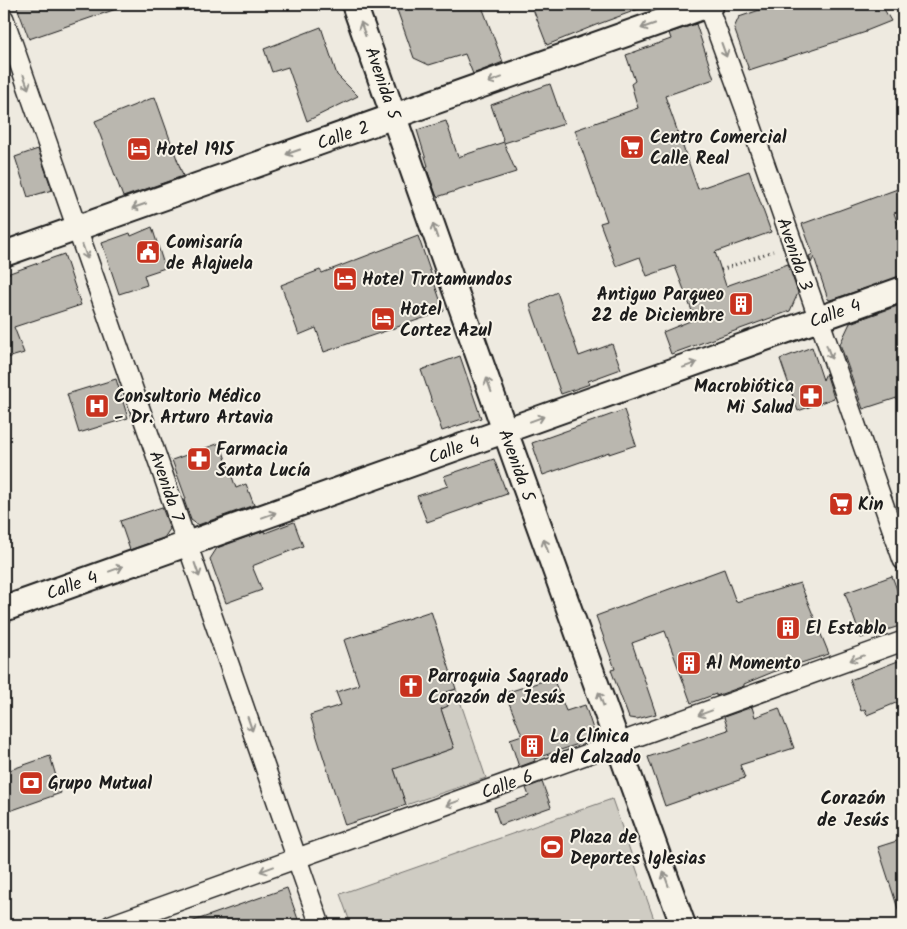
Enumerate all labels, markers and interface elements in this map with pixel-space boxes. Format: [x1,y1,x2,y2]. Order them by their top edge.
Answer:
one-way arrow [358,21,367,37]
one-way arrow [641,22,657,31]
one-way arrow [720,41,729,57]
street label: Avenida 5 [356,43,408,125]
one-way arrow [22,74,31,89]
one-way arrow [488,76,503,85]
street label: Calle 2 [313,114,374,159]
place label: Centro Comercial Calle Real [650,124,787,174]
supermarket icon: Centro Comercial Calle Real [619,134,645,160]
hotel icon: Hotel 1915 [126,136,152,162]
place label: Hotel 1915 [156,136,236,165]
one-way arrow [285,148,301,157]
one-way arrow [132,202,148,211]
street label: Avenida 3 [768,214,820,295]
one-way arrow [430,224,439,240]
place label: Comisaría de Alajuela [166,229,253,279]
public building icon: Comisaría de Alajuela [135,239,161,265]
one-way arrow [81,244,90,259]
hotel icon: Hotel Trotamundos [332,266,358,292]
place label: Hotel Trotamundos [362,266,513,295]
place label: Antiguo Parqueo 22 de Diciembre [591,281,724,331]
building icon: Antiguo Parqueo 22 de Diciembre [728,291,754,317]
street label: Calle 4 [806,292,866,337]
place label: Hotel Cortez Azul [400,296,492,346]
hotel icon: Hotel Cortez Azul [370,306,396,332]
one-way arrow [825,343,834,359]
one-way arrow [682,360,698,369]
place label: Macrobiótica Mi Salud [694,373,794,423]
one-way arrow [484,377,493,393]
place label: Consultorio Médico - Dr. Arturo Artavia [114,383,273,433]
pharmacy icon: Macrobiótica Mi Salud [798,383,824,409]
hospital icon: Consultorio Médico - Dr. Arturo Artavia [84,393,110,419]
one-way arrow [529,414,544,423]
street label: Avenida 5 [489,425,542,507]
street label: Calle 4 [425,428,485,473]
place label: Farmacia Santa Lucía [216,436,311,486]
pharmacy icon: Farmacia Santa Lucía [186,446,212,472]
street label: Avenida 7 [140,447,191,527]
supermarket icon: Kin [828,491,854,517]
place label: Kin [858,491,884,520]
one-way arrow [260,510,276,519]
one-way arrow [541,538,550,554]
one-way arrow [193,562,202,578]
street label: Calle 4 [43,564,103,609]
one-way arrow [107,564,123,573]
building icon: El Establo [775,615,801,641]
place label: El Establo [806,615,886,644]
building icon: Al Momento [676,650,702,676]
place label: Al Momento [706,650,801,679]
one-way arrow [850,654,866,663]
place label: Parroquia Sagrado Corazón de Jesús [428,663,569,713]
church icon: Parroquia Sagrado Corazón de Jesús [398,673,424,699]
one-way arrow [596,691,605,707]
one-way arrow [697,709,713,718]
one-way arrow [246,716,255,731]
place label: La Clínica del Calzado [550,723,641,773]
building icon: La Clínica del Calzado [519,733,545,759]
street label: Calle 6 [477,763,538,808]
bank icon: Grupo Mutual [18,770,44,796]
place label: Grupo Mutual [48,770,152,799]
district label: Corazón de Jesús [817,784,889,836]
one-way arrow [446,799,461,808]
place label: Plaza de Deportes Iglesias [570,824,706,874]
sports icon: Plaza de Deportes Iglesias [539,834,565,860]
one-way arrow [259,865,275,875]
one-way arrow [661,872,670,888]

